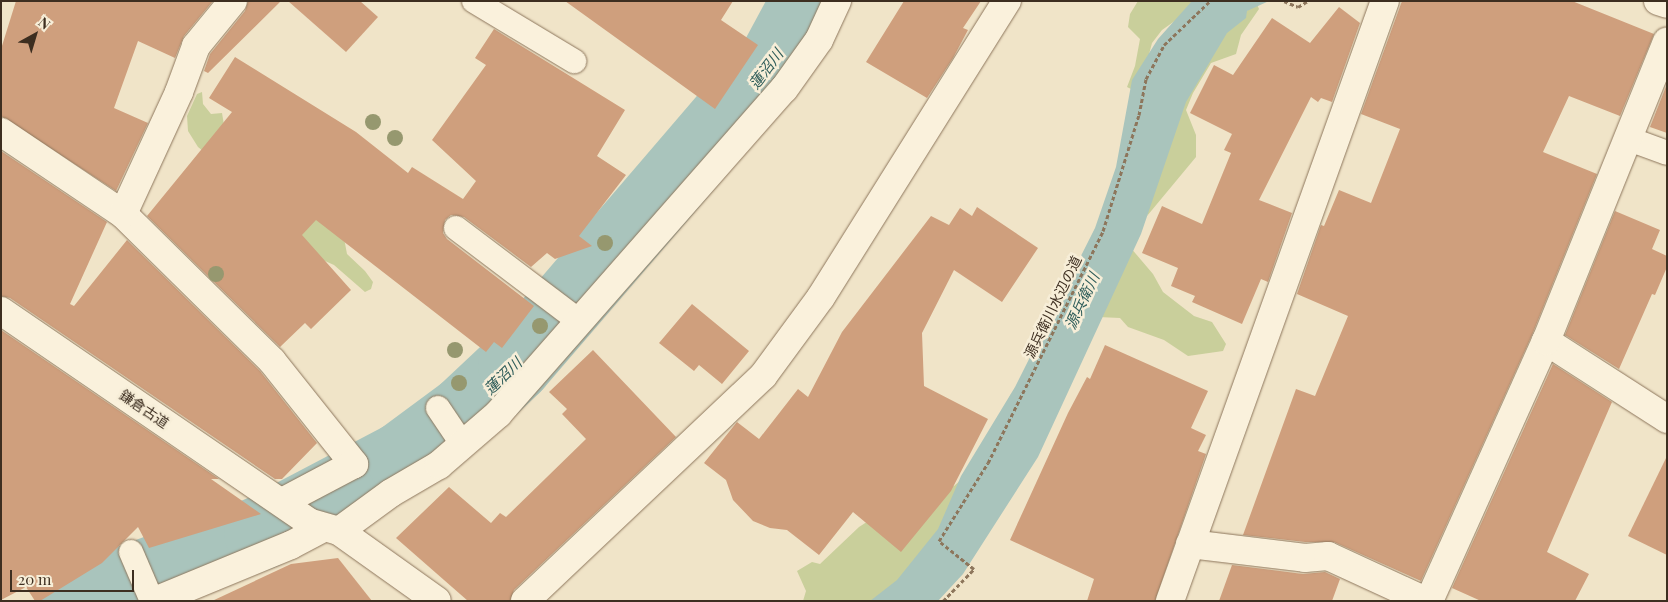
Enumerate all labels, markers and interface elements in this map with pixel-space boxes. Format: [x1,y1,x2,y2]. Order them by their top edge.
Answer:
north arrow [10,10,60,60]
text: N [35,12,55,34]
water label: 蓮沼川 [745,46,787,92]
street label: 源兵衛川水辺の道 [1021,253,1085,361]
water label: 源兵衛川 [1061,270,1103,332]
water label: 蓮沼川 [481,354,525,398]
street label: 鎌倉古道 [116,386,172,432]
scale bar [12,560,136,592]
text: 20 m [18,569,51,589]

